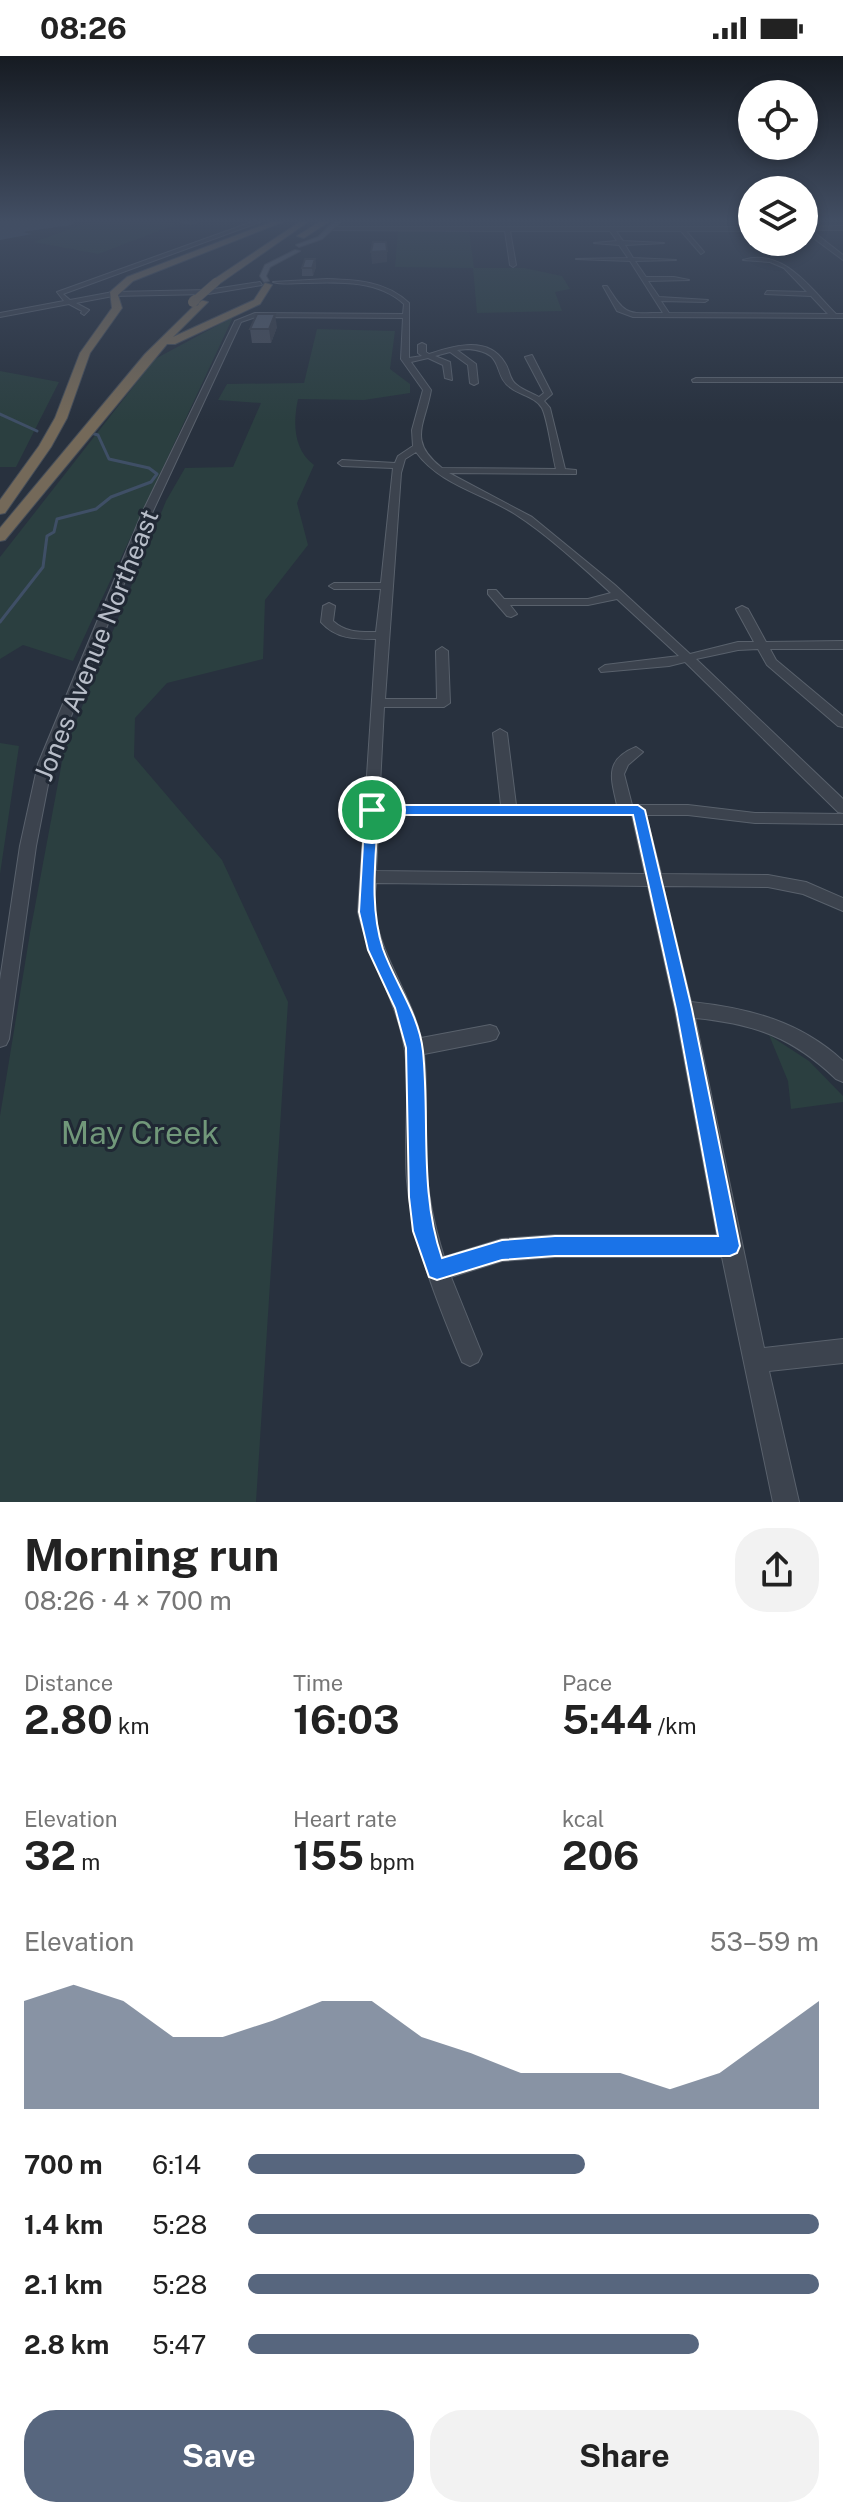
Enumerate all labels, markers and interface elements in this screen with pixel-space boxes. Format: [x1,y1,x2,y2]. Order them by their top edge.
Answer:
text: 08:26 [40,10,127,46]
map controls [738,80,818,256]
button: locate [738,80,818,160]
button: layers [738,176,818,256]
street label: Jones Avenue Northeast [27,505,165,785]
pin [338,776,406,844]
icon: arrive [350,788,394,832]
park label: May Creek [61,1114,219,1151]
button: share [735,1528,819,1612]
text: Morning run [24,1529,279,1581]
text: 08:26 · 4 × 700 m [24,1585,232,1616]
text: Distance [24,1670,113,1696]
text: Time [293,1670,343,1696]
text: Pace [562,1670,612,1696]
text: 2.80 [24,1696,113,1743]
text: 16:03 [293,1696,400,1743]
text: 5:44 [562,1696,652,1743]
text: km [113,1713,149,1739]
text: /km [652,1713,697,1739]
text: Elevation [24,1806,117,1832]
text: Heart rate [293,1806,397,1832]
text: kcal [562,1806,604,1832]
text: 32 [24,1832,76,1879]
text: 155 [293,1832,364,1879]
text: 206 [562,1832,639,1879]
text: m [76,1849,100,1875]
text: bpm [364,1849,415,1875]
text: Elevation [24,1926,134,1957]
text: 53–59 m [710,1926,819,1957]
text: 700 m [24,2149,103,2180]
text: 6:14 [152,2149,201,2180]
text: 1.4 km [24,2209,103,2240]
text: 5:28 [152,2209,207,2240]
text: 2.1 km [24,2269,103,2300]
text: 5:28 [152,2269,207,2300]
text: 2.8 km [24,2329,109,2360]
text: 5:47 [152,2329,206,2360]
button: Save [24,2410,414,2502]
button: Share [430,2410,819,2502]

